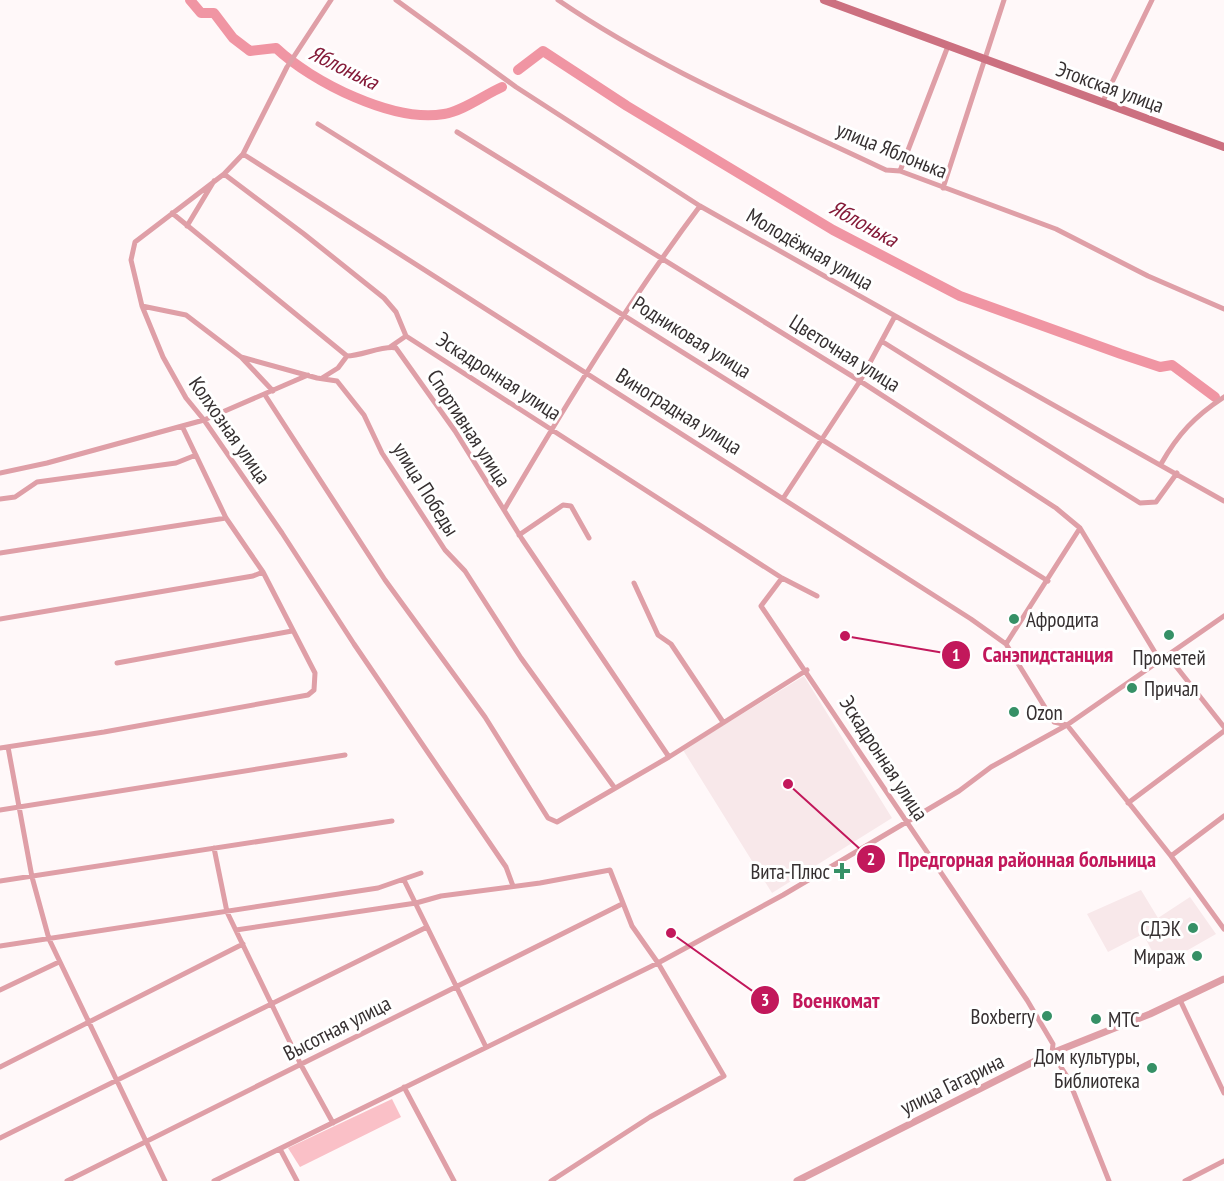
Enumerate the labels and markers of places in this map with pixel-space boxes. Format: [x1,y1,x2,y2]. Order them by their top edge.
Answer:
place label: Афродита [1026,606,1099,633]
marker: Афродита [1007,612,1021,626]
marker: Прометей [1162,628,1176,642]
callout: Санэпидстанция [941,635,1126,675]
place label: Прометей [1132,644,1206,671]
place label: Причал [1144,675,1199,702]
marker: Причал [1125,681,1139,695]
place label: Ozon [1026,699,1063,726]
marker: Ozon [1007,705,1021,719]
callout: Предгорная районная больница [856,839,1168,879]
place label: Вита-Плюс [750,858,831,885]
marker: Вита-Плюс [835,864,849,878]
place label: СДЭК [1140,915,1181,942]
marker: СДЭК [1186,921,1200,935]
place label: Мираж [1134,943,1186,970]
marker: Мираж [1190,949,1204,963]
callout: Военкомат [750,980,891,1020]
place label: Boxberry [971,1003,1035,1030]
place label: МТС [1108,1006,1140,1033]
marker: Boxberry [1040,1009,1054,1023]
marker: МТС [1089,1012,1103,1026]
place label: Дом культуры, Библиотека [1034,1043,1140,1094]
marker: Дом культуры, Библиотека [1145,1061,1159,1075]

